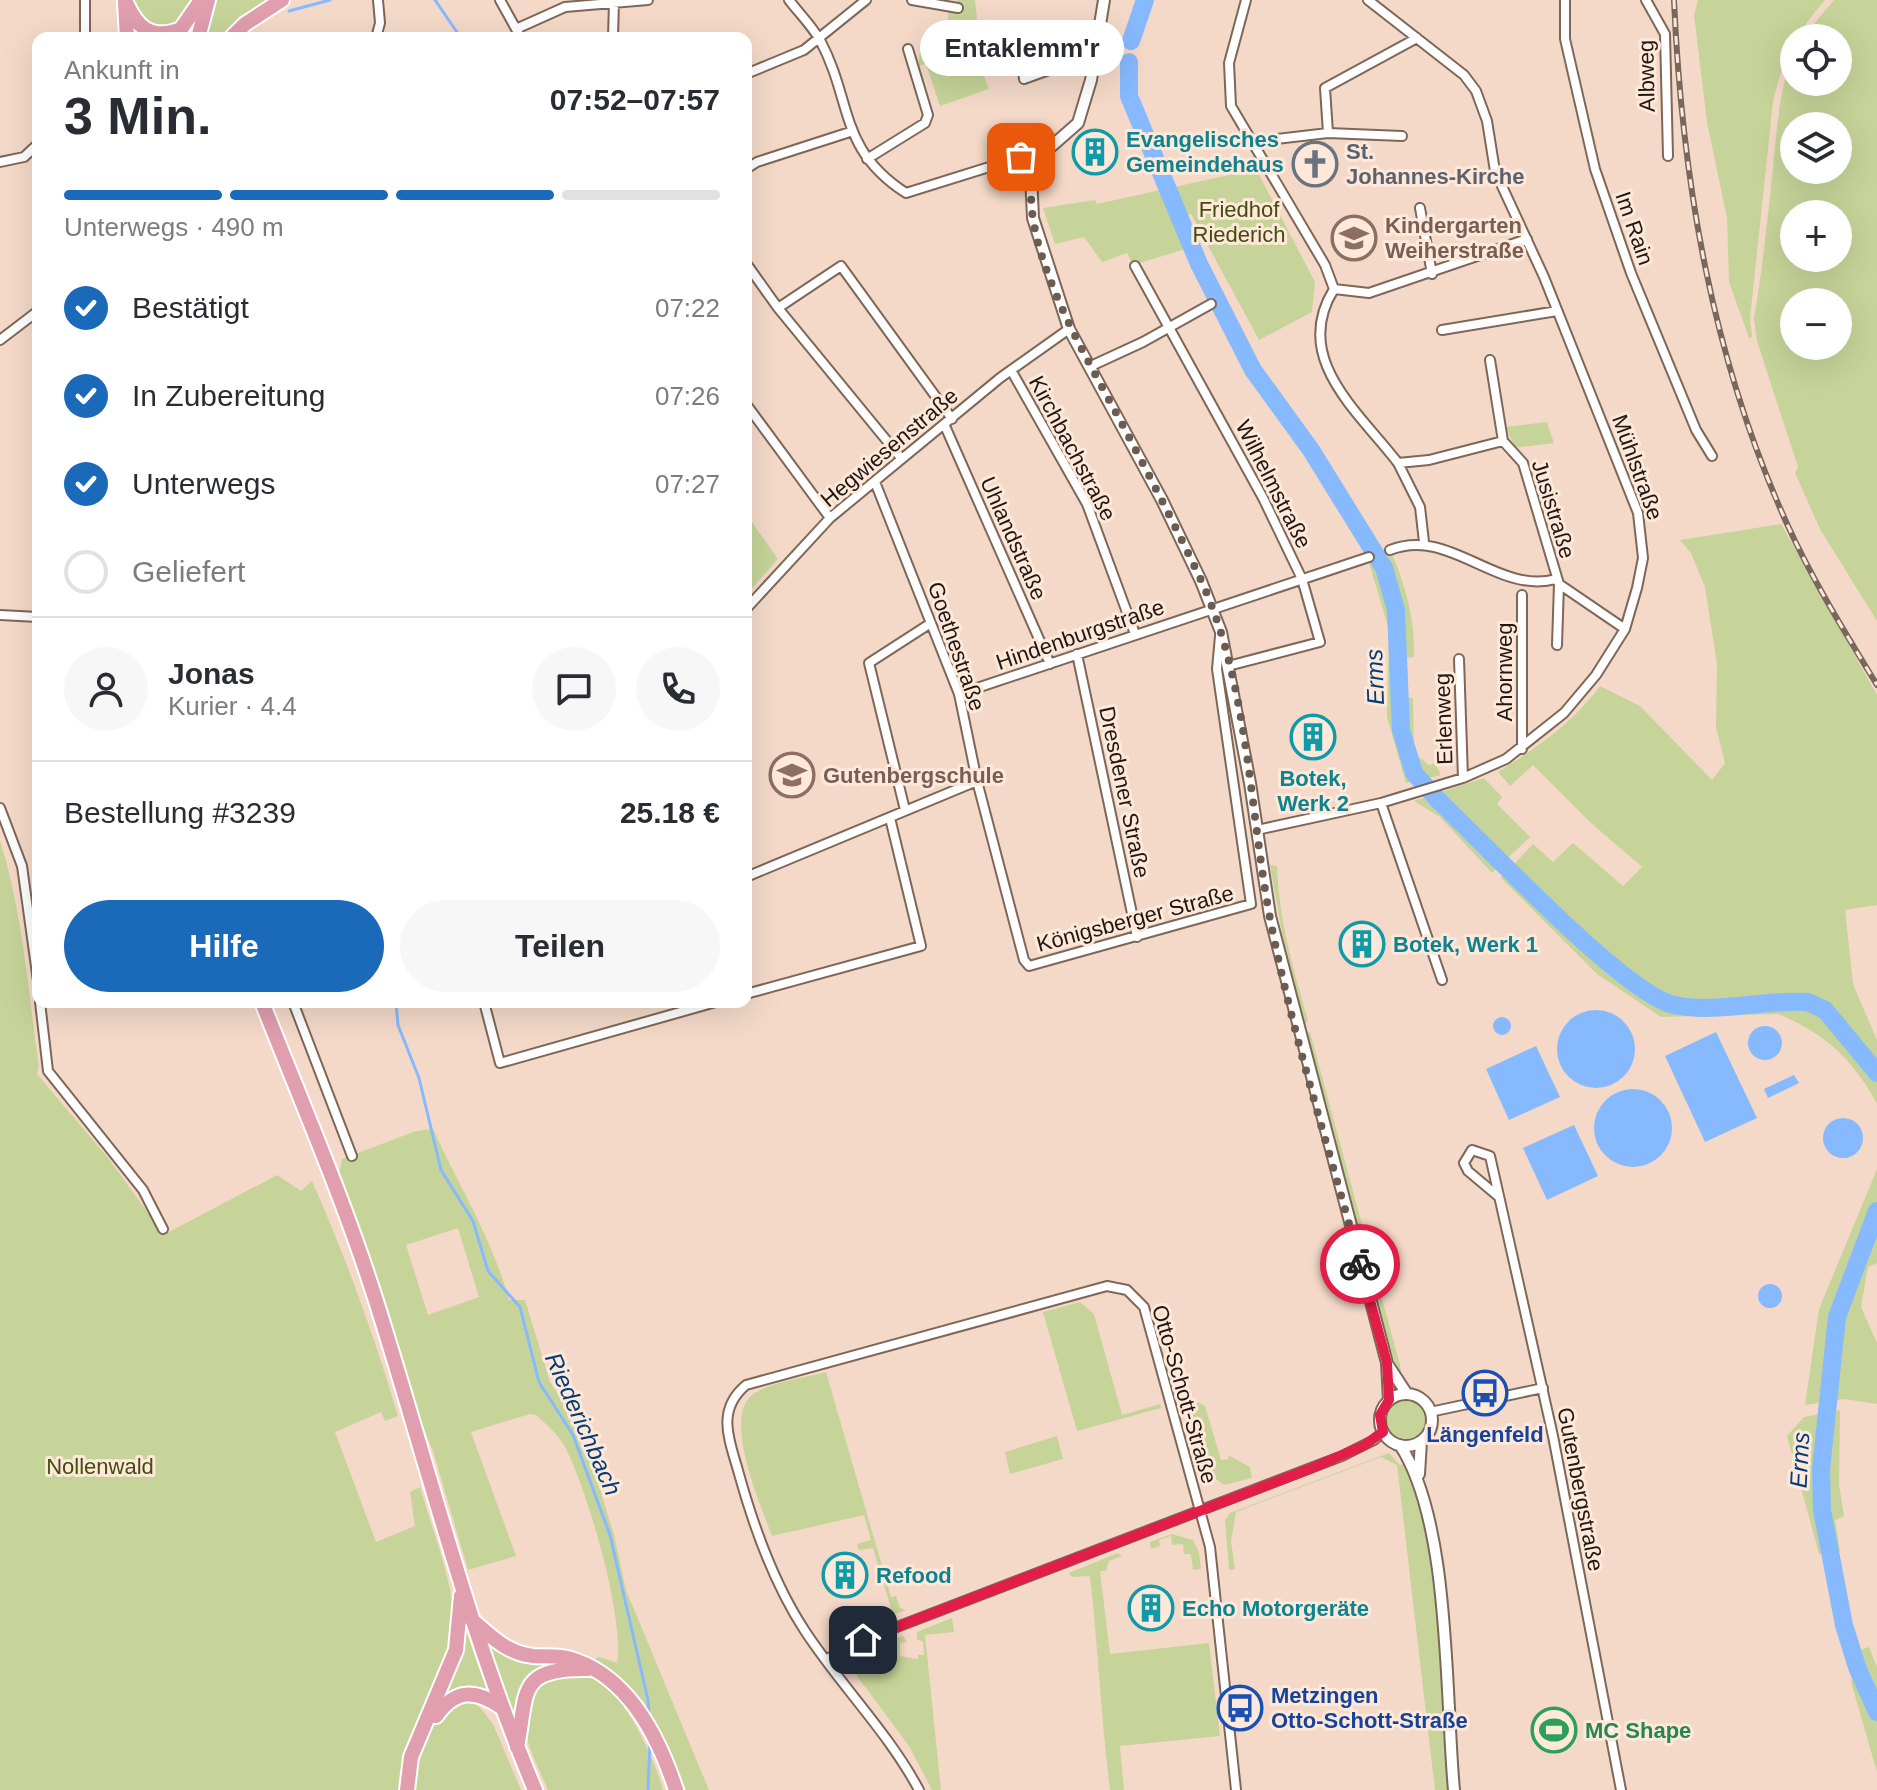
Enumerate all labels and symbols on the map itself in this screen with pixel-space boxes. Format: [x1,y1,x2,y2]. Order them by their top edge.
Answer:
callout: Entaklemm'r [919,21,1123,77]
street label: Albweg [1633,40,1660,112]
pin [987,123,1055,191]
place label: Evangelisches Gemeindehaus [1126,127,1284,177]
building icon: Evangelisches Gemeindehaus [1071,128,1119,176]
place label: St. Johannes-Kirche [1346,139,1525,189]
church icon: St. Johannes-Kirche [1291,140,1339,188]
street label: Im Rain [1610,188,1659,268]
park label: Friedhof Riederich [1193,197,1285,247]
place label: Kindergarten Weiherstraße [1385,213,1524,263]
school or university icon: Kindergarten Weiherstraße [1330,214,1378,262]
street label: Kirchbachstraße [1024,372,1121,525]
street label: Hegwiesenstraße [816,383,963,512]
street label: Mühlstraße [1607,411,1668,523]
street label: Wilhelmstraße [1231,416,1317,553]
street label: Jusistraße [1527,457,1580,561]
street label: Uhlandstraße [975,473,1052,604]
street label: Goethestraße [923,578,990,714]
street label: Hindenburgstraße [993,594,1167,675]
street label: Ahornweg [1492,622,1517,722]
water label: Erms [1360,649,1389,705]
street label: Erlenweg [1429,673,1458,765]
street label: Dresdener Straße [1094,704,1155,880]
building icon: Botek, Werk 2 [1289,713,1337,761]
school or university icon: Gutenbergschule [768,751,816,799]
place label: Gutenbergschule [823,763,1004,788]
place label: Botek, Werk 2 [1277,766,1349,816]
street label: Königsberger Straße [1034,880,1236,957]
building icon: Botek, Werk 1 [1338,920,1386,968]
place label: Botek, Werk 1 [1393,932,1538,957]
courier [1320,1224,1400,1304]
street label: Otto-Schott-Straße [1147,1302,1222,1486]
water label: Riederichbach [540,1348,627,1499]
bus stop icon: Längenfeld [1461,1369,1509,1417]
street label: Gutenbergstraße [1552,1405,1609,1573]
place label: Längenfeld [1426,1422,1544,1447]
water label: Erms [1785,1431,1814,1489]
park label: Nollenwald [46,1454,154,1479]
building icon: Refood [821,1551,869,1599]
place label: Refood [876,1563,952,1588]
building icon: Echo Motorgeräte [1127,1584,1175,1632]
place label: Echo Motorgeräte [1182,1596,1369,1621]
pin [829,1606,897,1674]
place label: Metzingen Otto-Schott-Straße [1271,1683,1468,1733]
bus stop icon: Metzingen Otto-Schott-Straße [1216,1684,1264,1732]
sports icon: MC Shape [1530,1706,1578,1754]
place label: MC Shape [1585,1718,1691,1743]

